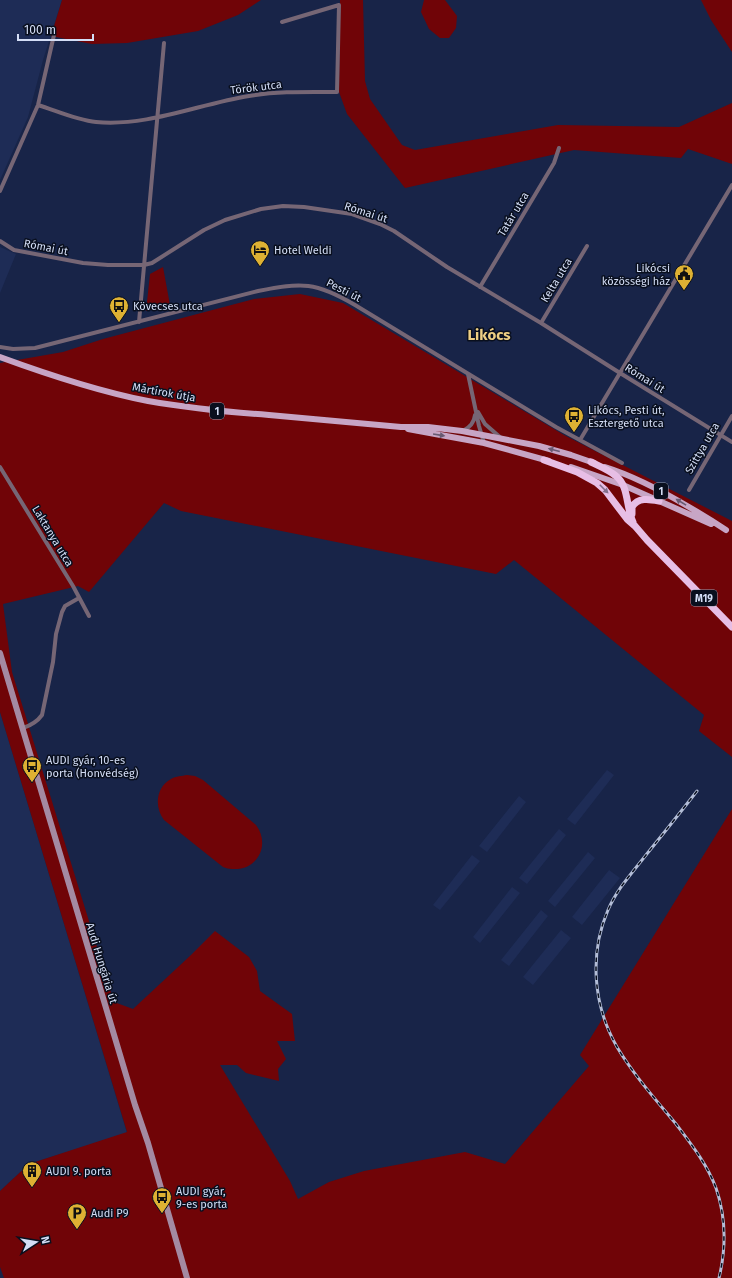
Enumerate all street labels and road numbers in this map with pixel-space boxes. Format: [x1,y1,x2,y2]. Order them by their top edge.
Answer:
street label: Török utca [230,78,283,97]
street label: Tatár utca [495,190,532,239]
street label: Római út [343,199,389,226]
street label: Római út [23,237,69,258]
street label: Kelta utca [538,256,575,305]
street label: Pesti út [324,276,363,305]
street label: Római út [622,361,667,396]
street label: Mártírok útja [131,381,197,404]
road number: 1 [210,403,224,419]
street label: Szittya utca [683,420,722,476]
road number: 1 [654,483,668,499]
street label: Laktanya utca [29,503,76,569]
road number: M19 [691,590,717,606]
street label: Audi Hungária út [83,921,120,1005]

